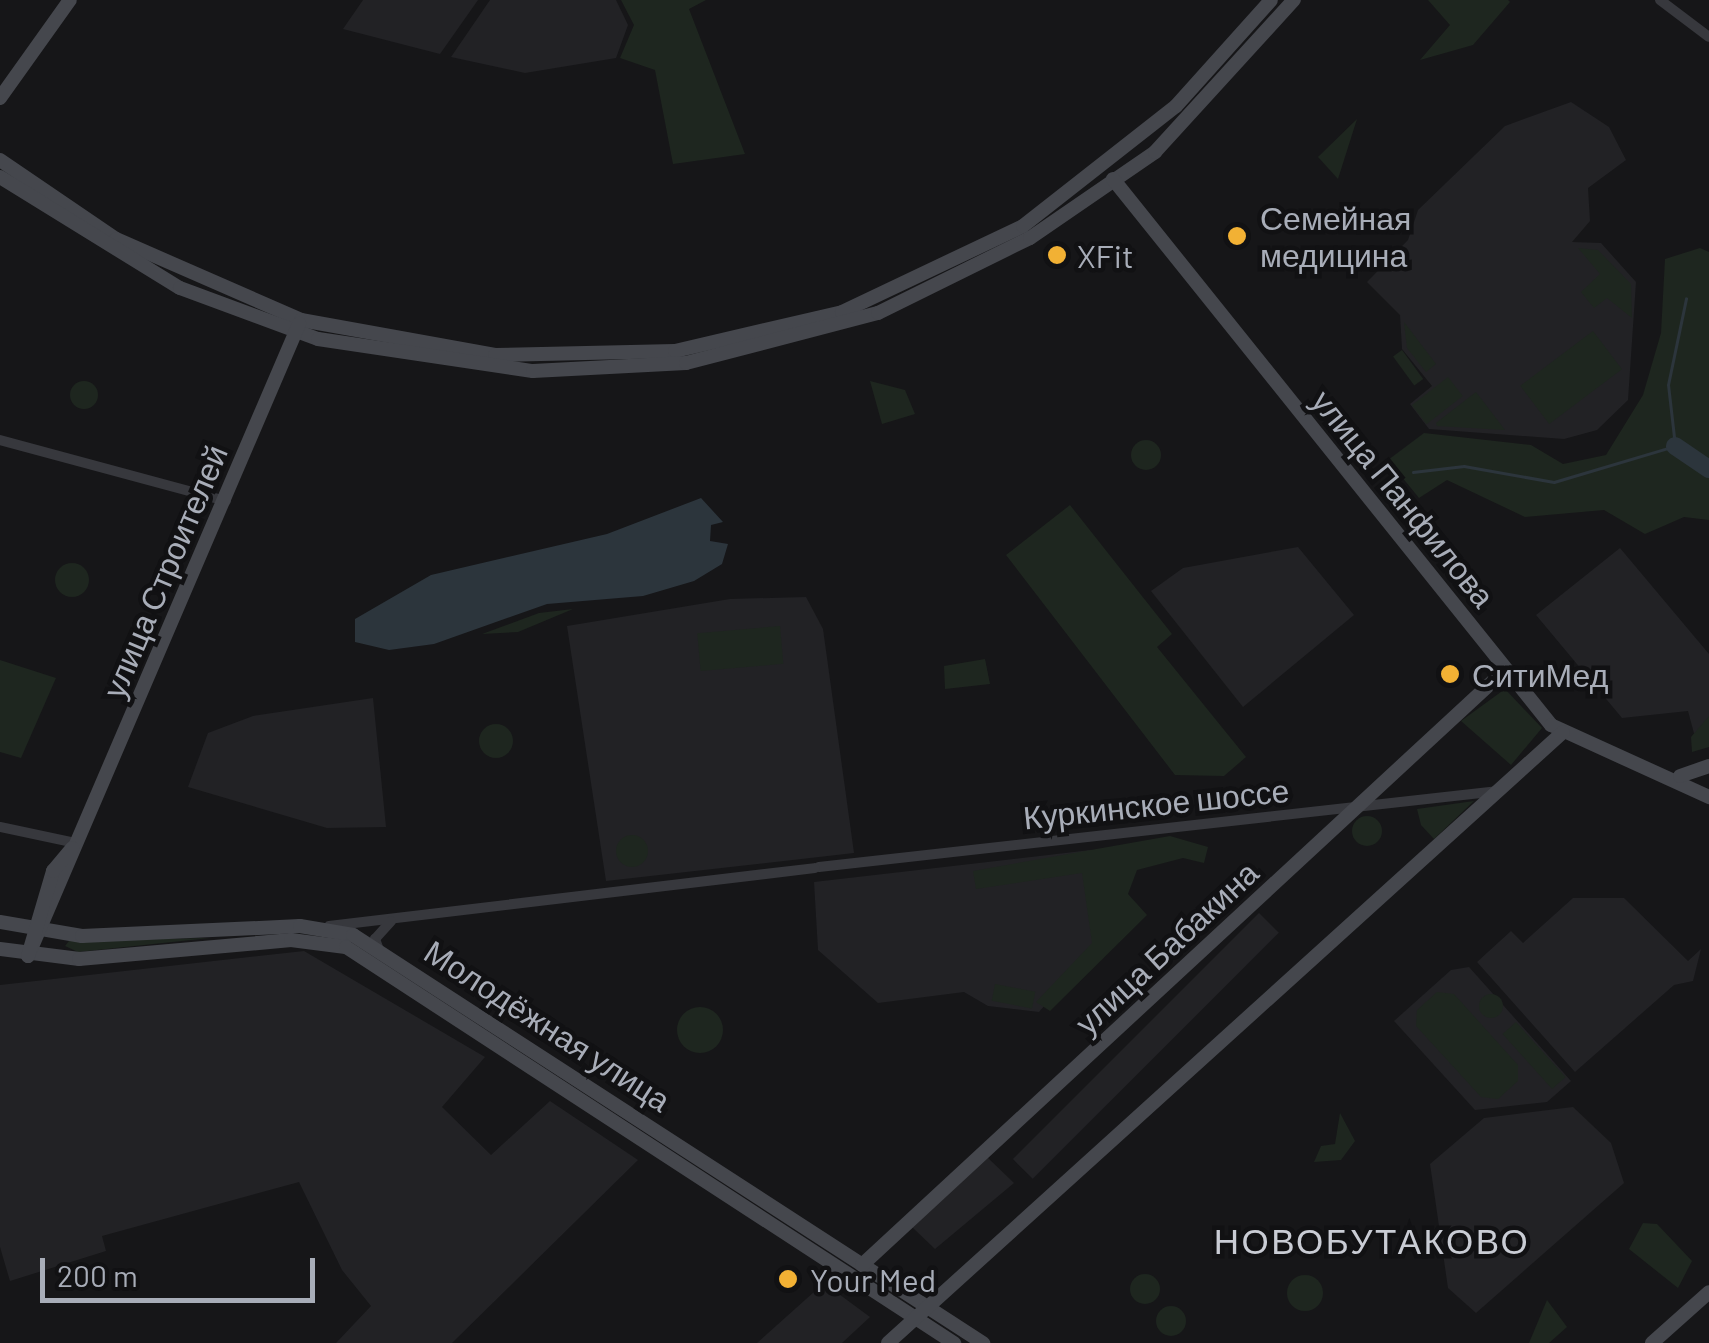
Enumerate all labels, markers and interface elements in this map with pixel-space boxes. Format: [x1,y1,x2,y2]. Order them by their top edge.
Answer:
place label: Семейная медицина [1260,199,1411,274]
marker: Семейная медицина [1224,223,1250,249]
place label: XFit [1077,236,1134,274]
marker: XFit [1046,244,1068,266]
street label: улица Панфилова [1305,382,1503,614]
street label: улица Строителей [93,439,235,703]
place label: СитиМед [1472,655,1608,693]
marker: СитиМед [1437,661,1463,687]
street label: Куркинское шоссе [1021,770,1291,836]
street label: улица Бабакина [1067,853,1265,1041]
street label: Молодёжная улица [418,931,678,1119]
district label: НОВОБУТАКОВО [1214,1219,1530,1261]
scale bar [45,1238,320,1300]
text: 200 m [57,1257,138,1293]
place label: Your Med [810,1260,936,1298]
marker: Your Med [775,1266,801,1292]

